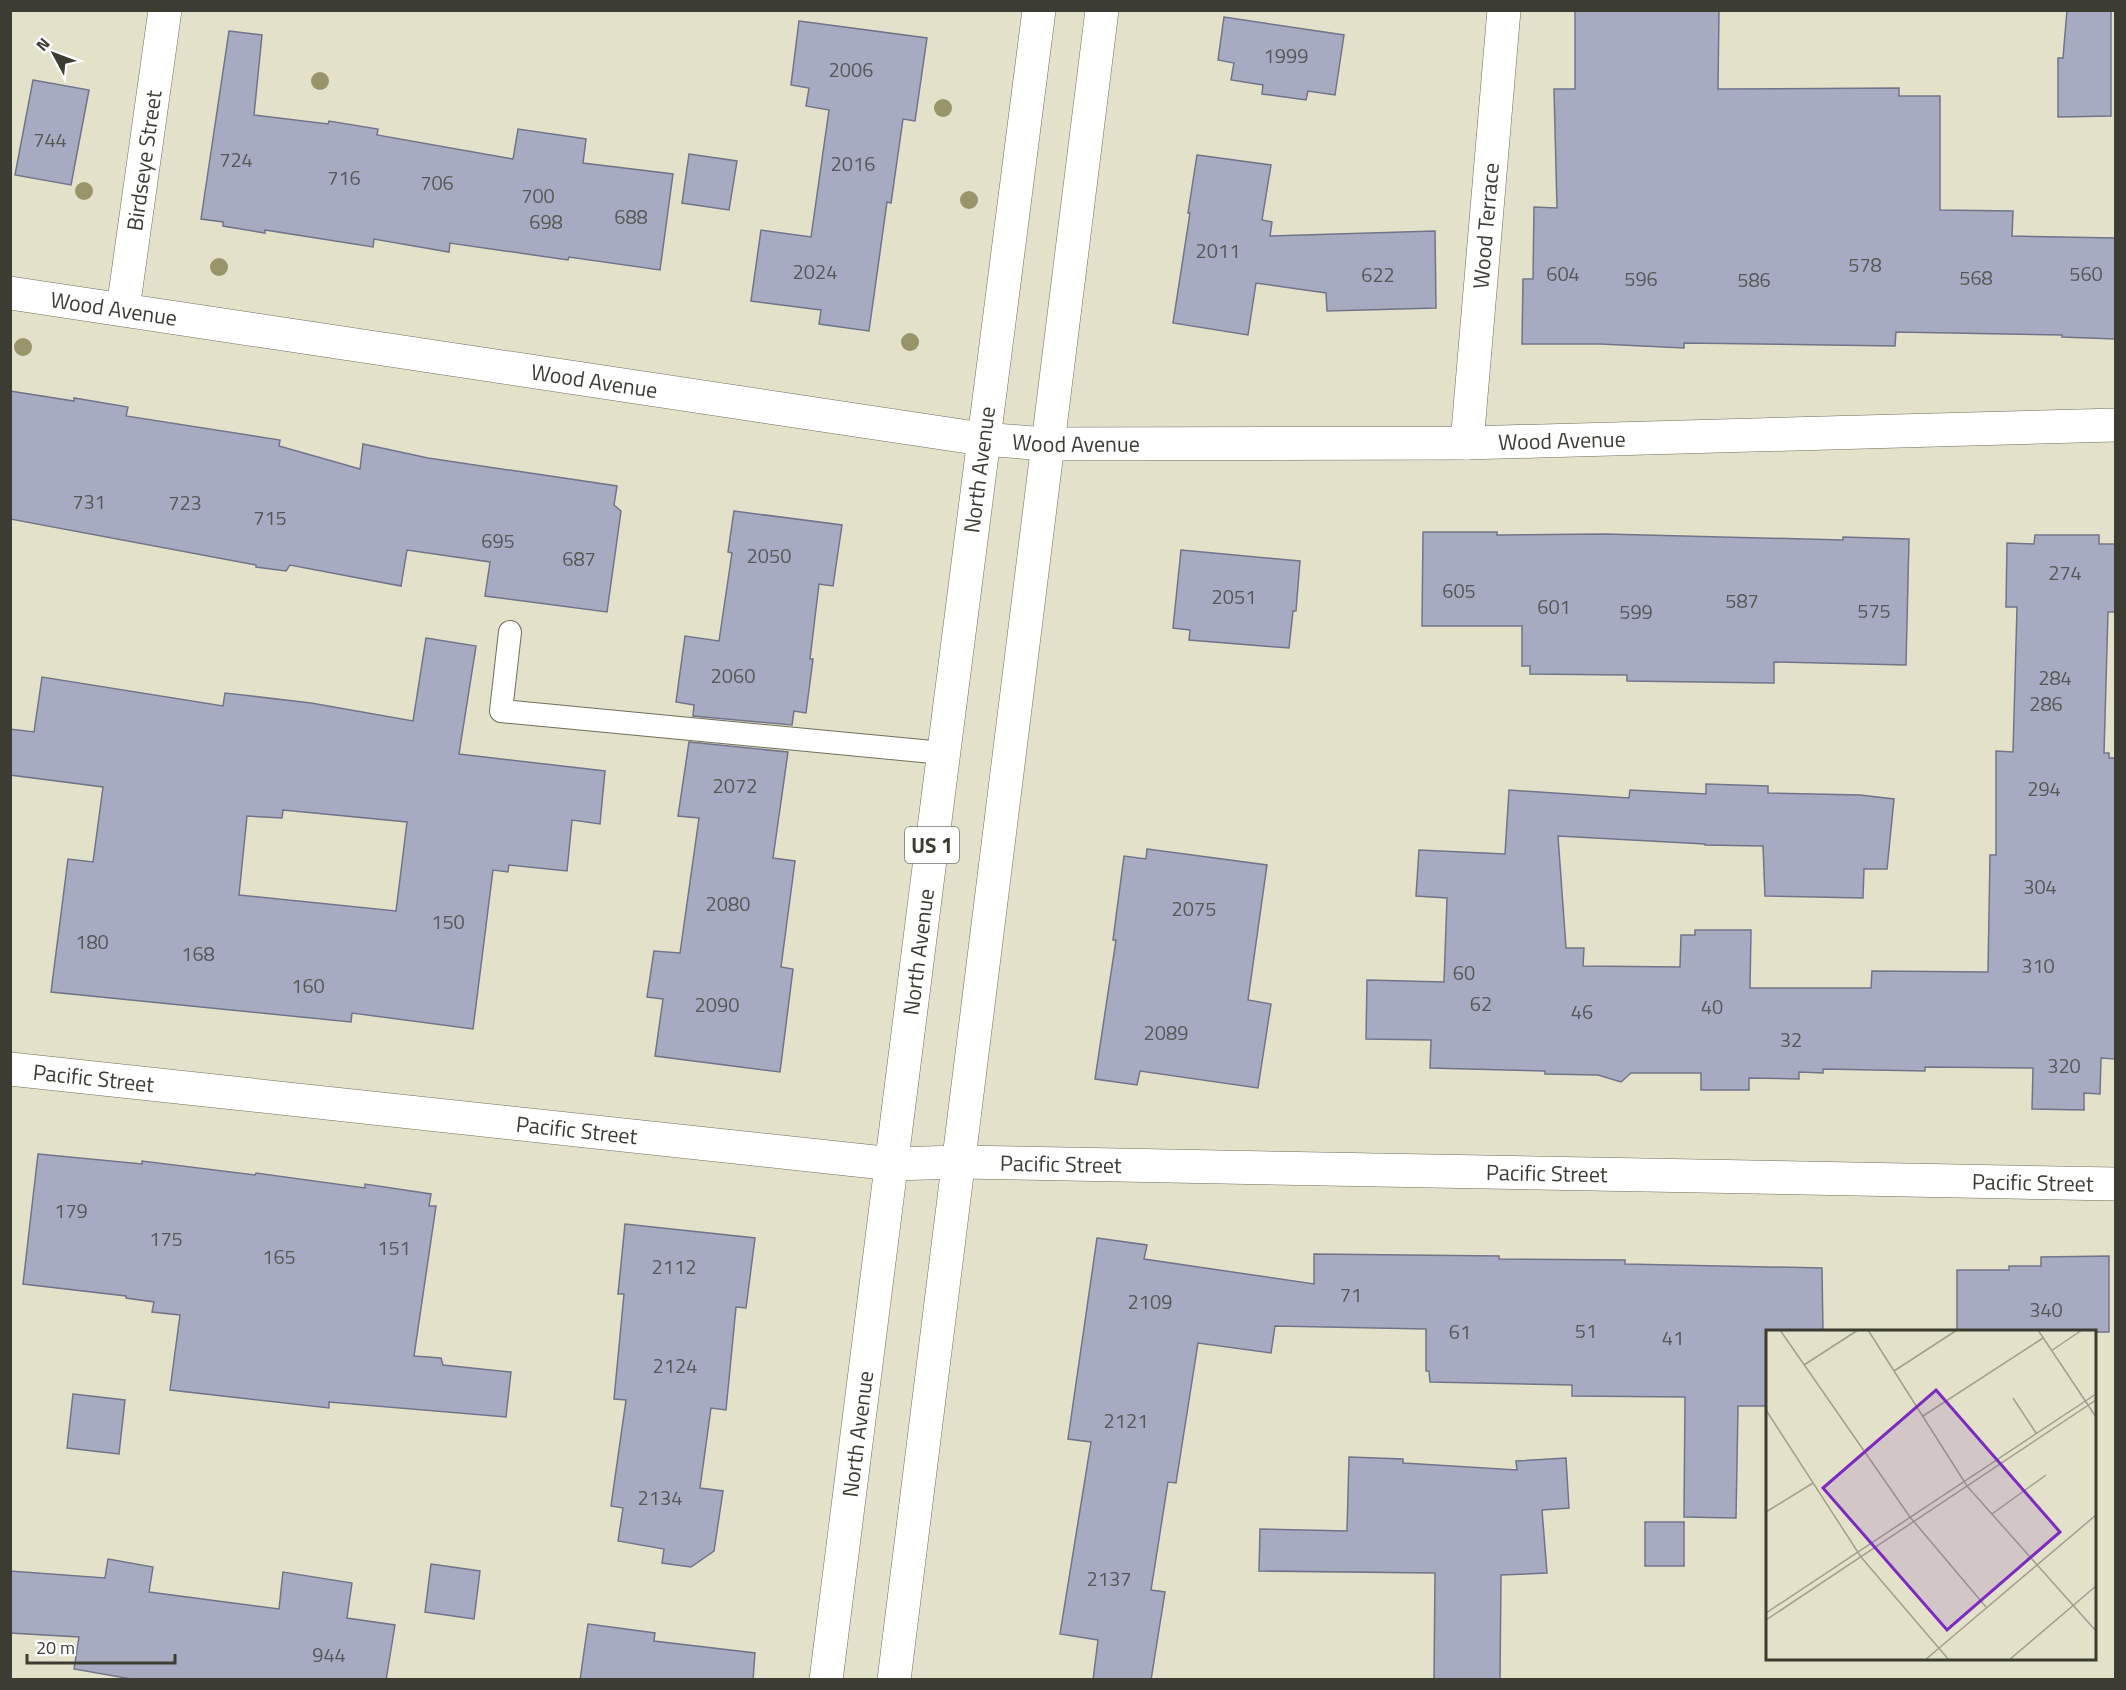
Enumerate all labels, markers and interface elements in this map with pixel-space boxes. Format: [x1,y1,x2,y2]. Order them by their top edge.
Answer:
north arrow [24,24,84,84]
text: N [30,32,55,56]
house number: 1999 [1264,40,1308,71]
house number: 2006 [829,54,873,85]
street label: Birdseye Street [117,88,171,233]
house number: 744 [33,124,67,155]
house number: 724 [219,144,253,175]
house number: 2016 [831,148,875,179]
street label: Wood Terrace [1463,161,1508,290]
house number: 716 [327,162,361,193]
house number: 706 [420,167,454,198]
house number: 700 [521,180,555,211]
house number: 688 [614,201,648,232]
house number: 698 [529,206,563,237]
house number: 2011 [1196,235,1240,266]
house number: 578 [1848,249,1882,280]
house number: 2024 [793,256,837,287]
house number: 604 [1546,258,1580,289]
house number: 560 [2069,258,2103,289]
house number: 622 [1361,259,1395,290]
house number: 568 [1959,262,1993,293]
house number: 596 [1624,263,1658,294]
house number: 586 [1737,264,1771,295]
street label: Wood Avenue [48,282,179,335]
street label: Wood Avenue [529,354,660,407]
street label: North Avenue [954,404,1004,535]
street label: Wood Avenue [1498,422,1626,459]
street label: Wood Avenue [1011,424,1140,461]
house number: 731 [72,486,106,517]
house number: 723 [168,487,202,518]
house number: 715 [253,502,287,533]
house number: 695 [481,525,515,556]
house number: 2050 [747,540,791,571]
house number: 687 [562,543,596,574]
house number: 274 [2048,557,2082,588]
house number: 605 [1442,575,1476,606]
house number: 2051 [1212,581,1256,612]
house number: 587 [1725,585,1759,616]
house number: 601 [1537,591,1571,622]
house number: 575 [1857,595,1891,626]
house number: 599 [1619,596,1653,627]
house number: 2060 [711,660,755,691]
house number: 284 [2038,662,2072,693]
house number: 286 [2029,688,2063,719]
house number: 2072 [713,770,757,801]
house number: 294 [2027,773,2061,804]
road number: US 1 [905,827,959,863]
house number: 304 [2023,871,2057,902]
street label: North Avenue [894,887,943,1017]
house number: 2080 [706,888,750,919]
house number: 2075 [1172,893,1216,924]
house number: 150 [431,906,465,937]
house number: 180 [75,926,109,957]
house number: 168 [181,938,215,969]
house number: 310 [2021,950,2055,981]
house number: 60 [1453,957,1475,988]
house number: 160 [291,970,325,1001]
house number: 62 [1470,988,1492,1019]
house number: 2090 [695,989,739,1020]
house number: 40 [1701,991,1723,1022]
house number: 46 [1571,996,1593,1027]
house number: 2089 [1144,1017,1188,1048]
house number: 32 [1780,1024,1802,1055]
house number: 320 [2047,1050,2081,1081]
street label: Pacific Street [31,1055,156,1101]
street label: Pacific Street [514,1107,639,1153]
street label: Pacific Street [1000,1146,1122,1182]
street label: Pacific Street [1486,1155,1608,1191]
street label: Pacific Street [1972,1164,2094,1201]
house number: 179 [54,1195,88,1226]
house number: 175 [149,1223,183,1254]
house number: 151 [377,1232,411,1263]
house number: 165 [262,1241,296,1272]
house number: 2112 [652,1251,696,1282]
house number: 71 [1340,1279,1362,1310]
house number: 2109 [1128,1286,1172,1317]
house number: 340 [2029,1294,2063,1325]
house number: 51 [1575,1315,1597,1346]
house number: 61 [1449,1316,1471,1347]
house number: 41 [1662,1322,1684,1353]
inset map [1766,1330,2096,1660]
house number: 2124 [653,1350,697,1381]
street label: North Avenue [833,1369,882,1499]
house number: 2121 [1104,1405,1148,1436]
house number: 2134 [638,1482,682,1513]
house number: 2137 [1087,1563,1131,1594]
scale bar [27,1627,176,1665]
text: 20 m [36,1634,75,1661]
house number: 944 [312,1639,346,1670]

